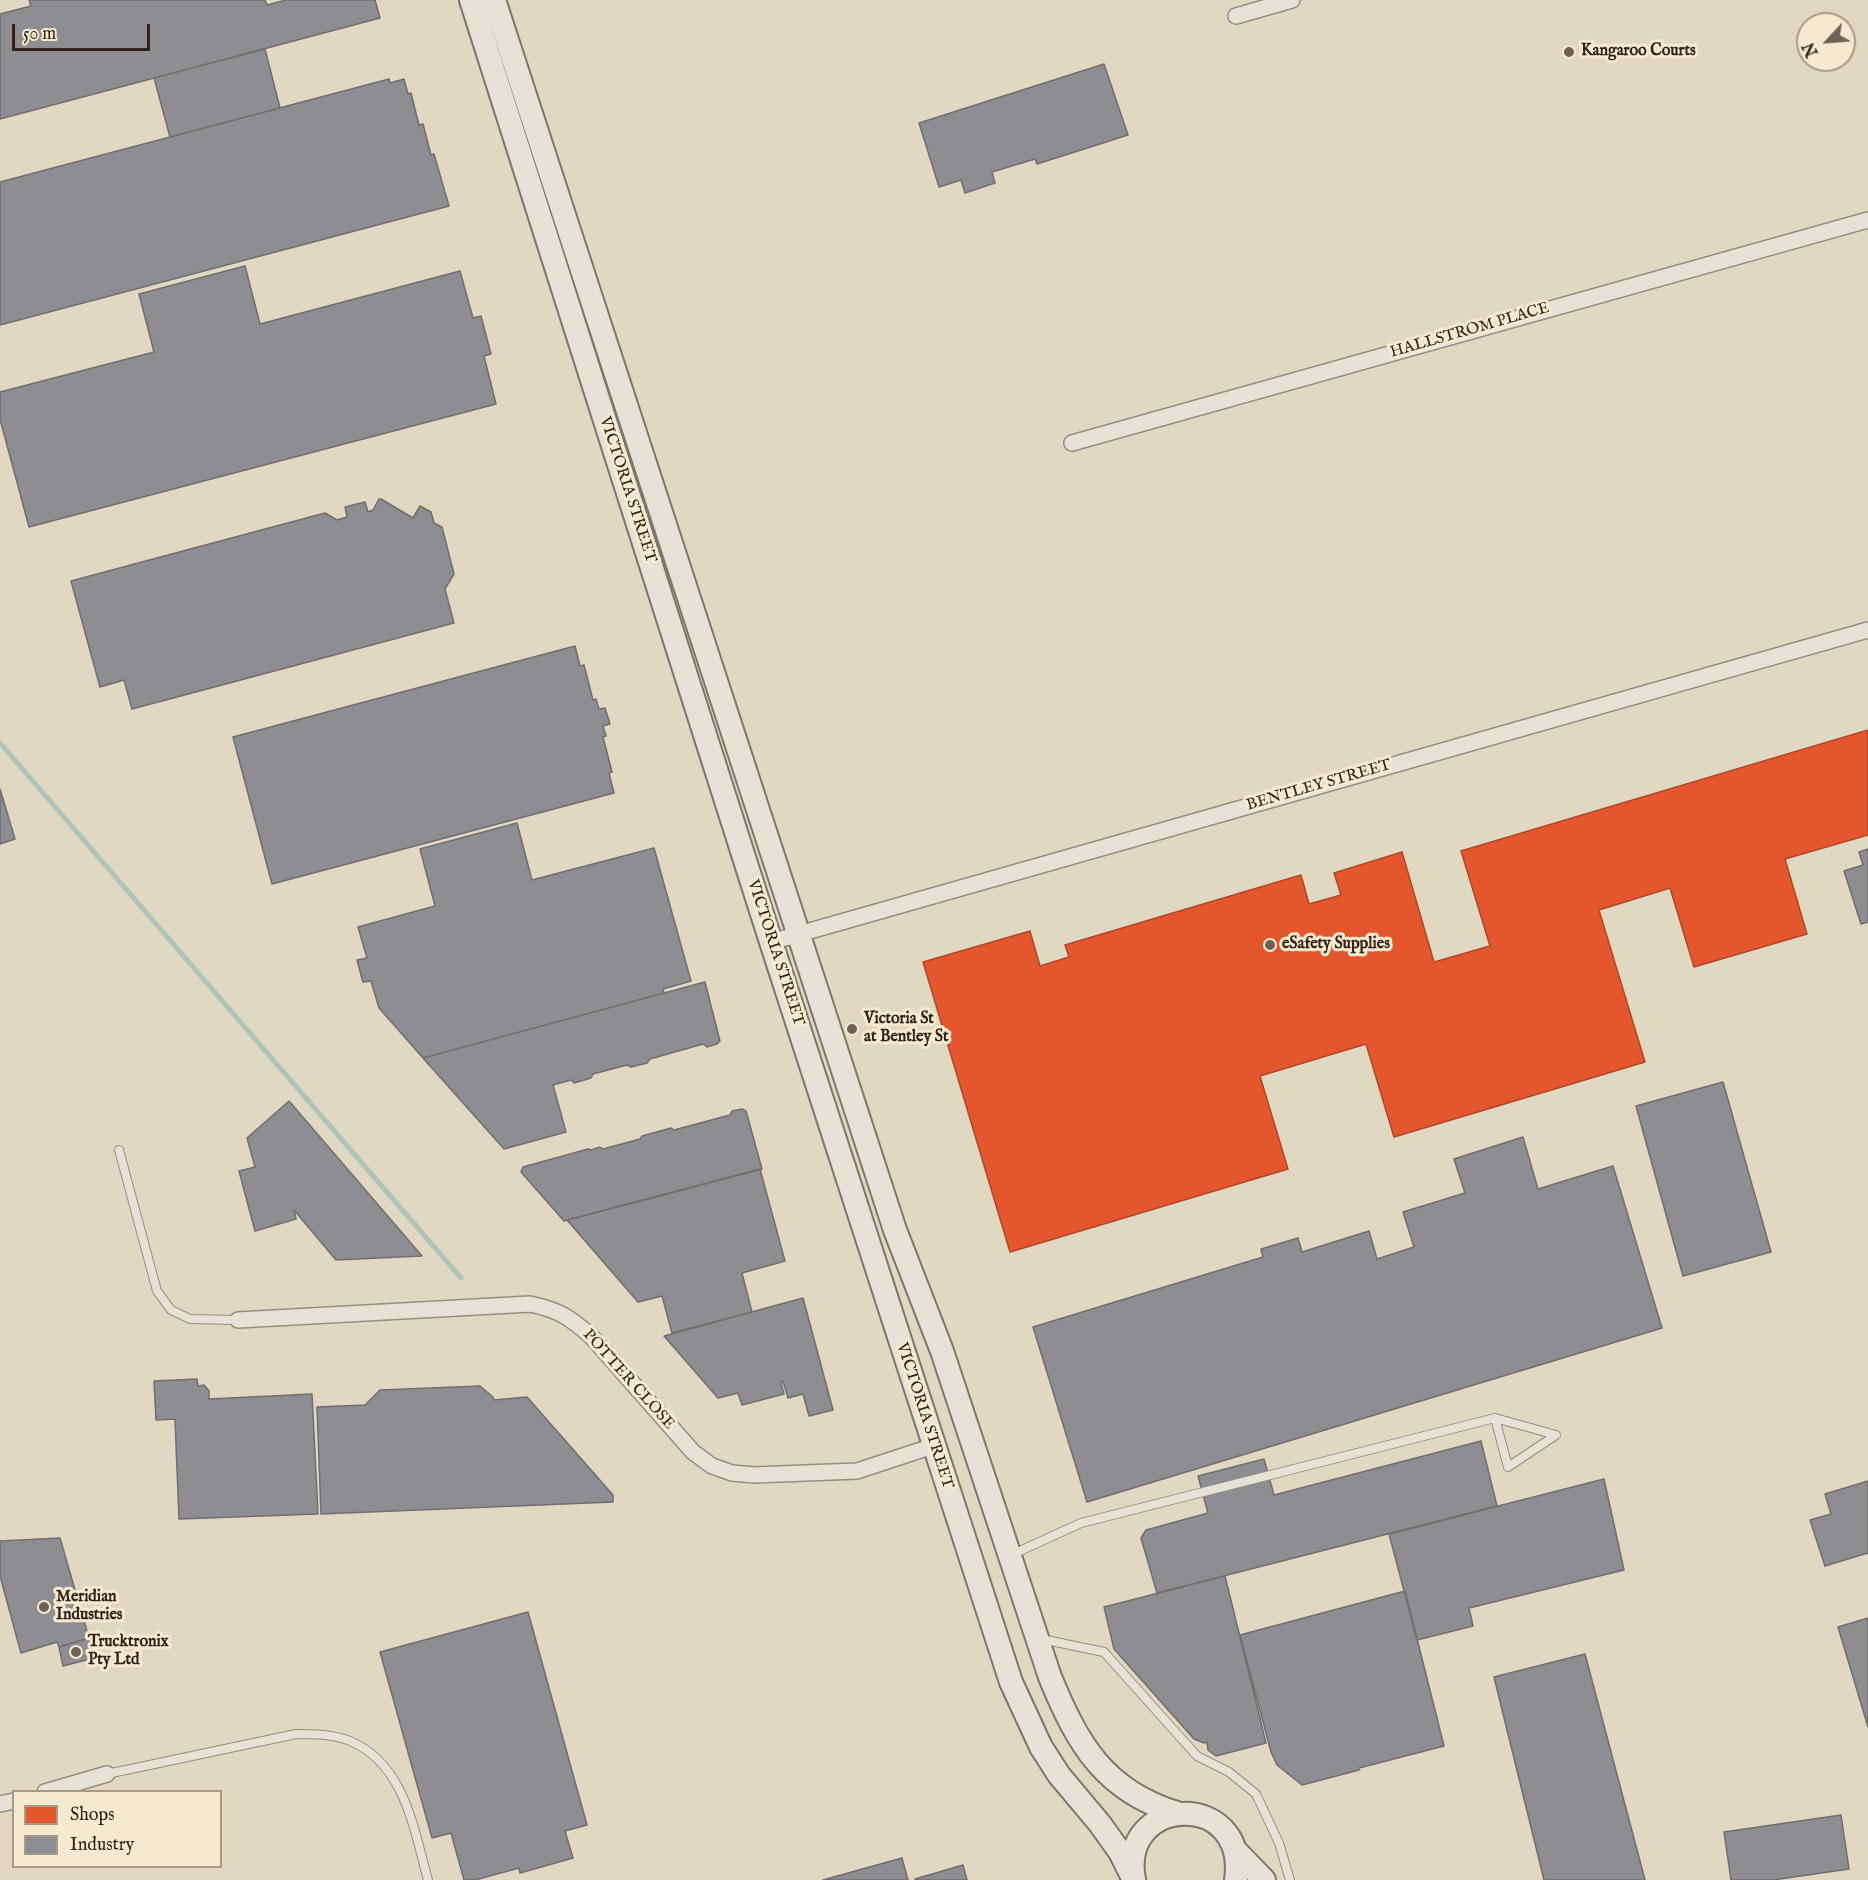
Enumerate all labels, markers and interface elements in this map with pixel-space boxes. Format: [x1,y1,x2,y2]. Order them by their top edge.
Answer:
scale bar [15,12,153,50]
north arrow [1796,12,1856,72]
text: 50 m [23,23,56,46]
text: N [1800,38,1824,60]
place label: Kangaroo Courts [1581,42,1696,62]
marker: Kangaroo Courts [1562,45,1576,59]
street label: HALLSTROM PLACE [1388,299,1552,363]
street label: VICTORIA STREET [594,415,660,565]
street label: BENTLEY STREET [1244,756,1394,816]
street label: VICTORIA STREET [742,878,808,1028]
place label: eSafety Supplies [1282,935,1390,955]
marker: eSafety Supplies [1263,938,1277,952]
place label: Victoria St at Bentley St [864,1010,949,1048]
marker: Victoria St at Bentley St [845,1022,859,1036]
street label: POTTER CLOSE [578,1326,678,1434]
street label: VICTORIA STREET [891,1341,957,1491]
place label: Meridian Industries [56,1588,122,1626]
marker: Meridian Industries [37,1600,51,1614]
place label: Trucktronix Pty Ltd [88,1633,169,1671]
marker: Trucktronix Pty Ltd [69,1645,83,1659]
legend [12,1790,222,1868]
text: Shops [70,1804,115,1827]
text: Industry [70,1834,134,1857]

